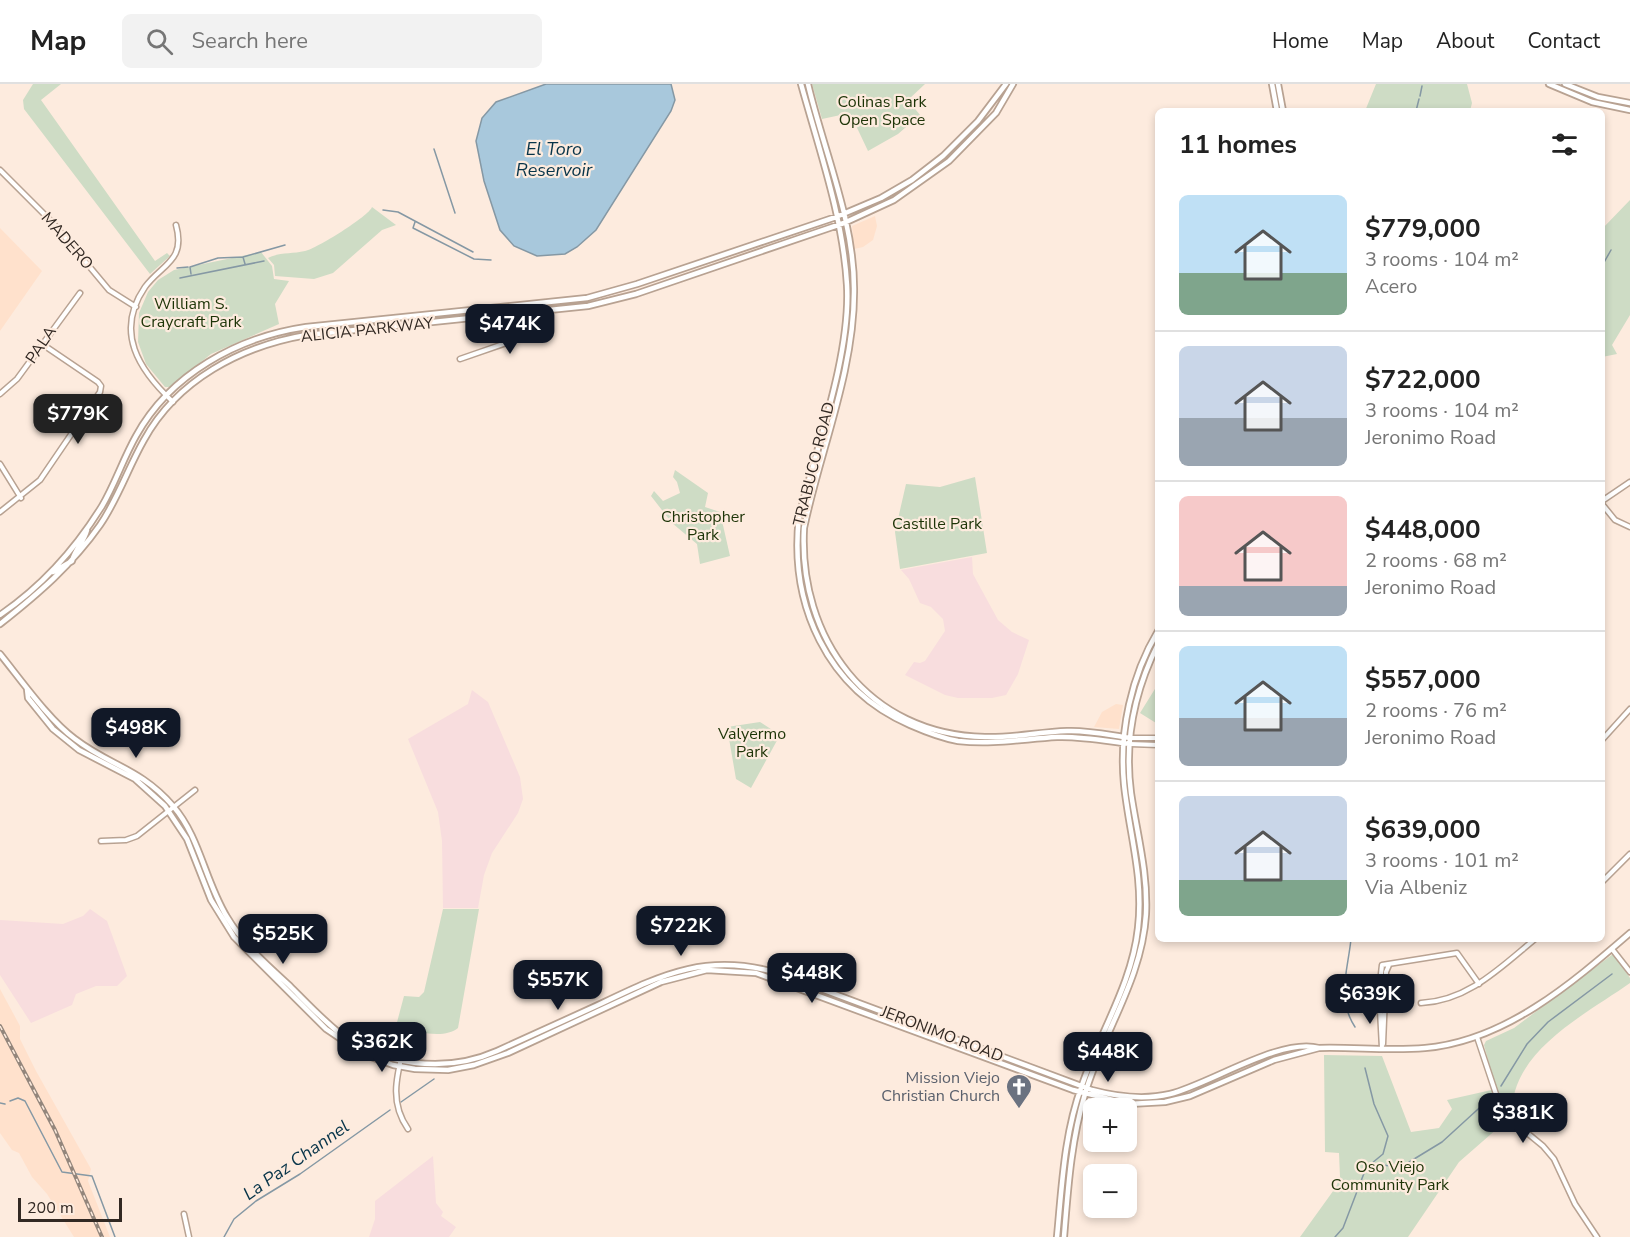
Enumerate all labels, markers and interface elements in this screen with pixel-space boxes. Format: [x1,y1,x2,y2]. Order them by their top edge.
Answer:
search box [122,14,542,68]
text: Map [30,22,86,60]
icon: search [143,25,176,58]
text: Search here [191,26,308,56]
text: Home [1272,27,1329,55]
text: Map [1362,27,1403,55]
text: About [1436,27,1494,55]
text: Contact [1527,27,1600,55]
park label: Colinas Park Open Space [838,91,927,131]
text: 11 homes [1179,127,1297,162]
icon: filters [1548,128,1581,161]
water label: El Toro Reservoir [516,137,593,182]
street label: MADERO [36,208,98,274]
text: $779,000 [1365,211,1481,246]
icon: home [1227,219,1299,291]
text: 3 rooms · 104 m² [1365,246,1519,273]
text: Acero [1365,273,1417,300]
park label: William S. Craycraft Park [140,293,243,333]
pin: $474K [468,304,552,355]
text: $474K [479,310,541,337]
street label: ALICIA PARKWAY [300,312,435,348]
street label: PALA [21,322,62,368]
text: $722,000 [1365,362,1481,397]
icon: home [1227,370,1299,442]
pin: $779K [36,394,120,445]
text: 3 rooms · 104 m² [1365,397,1519,424]
text: $779K [47,400,109,427]
street label: TRABUCO ROAD [788,400,840,528]
text: Jeronimo Road [1365,424,1496,451]
park label: Christopher Park [661,506,745,546]
text: $448,000 [1365,512,1481,547]
park label: Castille Park [892,513,983,535]
icon: home [1227,520,1299,592]
text: 2 rooms · 68 m² [1365,547,1507,574]
text: Jeronimo Road [1365,574,1496,601]
text: $557,000 [1365,662,1481,697]
icon: home [1227,670,1299,742]
text: 2 rooms · 76 m² [1365,697,1507,724]
pin: $498K [94,708,178,759]
text: $498K [105,714,167,741]
park label: Valyermo Park [717,723,786,763]
text: Jeronimo Road [1365,724,1496,751]
text: $639,000 [1365,812,1481,847]
icon: home [1227,820,1299,892]
text: 3 rooms · 101 m² [1365,847,1519,874]
text: Via Albeniz [1365,874,1467,901]
pin: $722K [639,906,723,957]
text: $722K [650,912,712,939]
pin: $525K [241,914,325,965]
text: $525K [252,920,314,947]
pin: $448K [770,953,854,1004]
text: $448K [781,959,843,986]
pin: $557K [516,960,600,1011]
text: $557K [527,966,589,993]
pin: $639K [1328,974,1412,1025]
text: $639K [1339,980,1401,1007]
street label: JERONIMO ROAD [877,1000,1006,1068]
pin: $362K [340,1022,424,1073]
text: $362K [351,1028,413,1055]
pin: $448K [1066,1032,1150,1083]
text: $448K [1077,1038,1139,1065]
place label: Mission Viejo Christian Church [881,1067,1000,1107]
church icon: Mission Viejo Christian Church [1004,1072,1034,1110]
pin: $381K [1481,1093,1565,1144]
map controls [1083,1098,1137,1218]
button: + [1083,1098,1137,1152]
text: $381K [1492,1099,1554,1126]
water label: La Paz Channel [238,1114,354,1206]
park label: Oso Viejo Community Park [1331,1156,1450,1196]
button: − [1083,1164,1137,1218]
scale bar [18,1195,122,1222]
text: 200 m [27,1197,74,1219]

